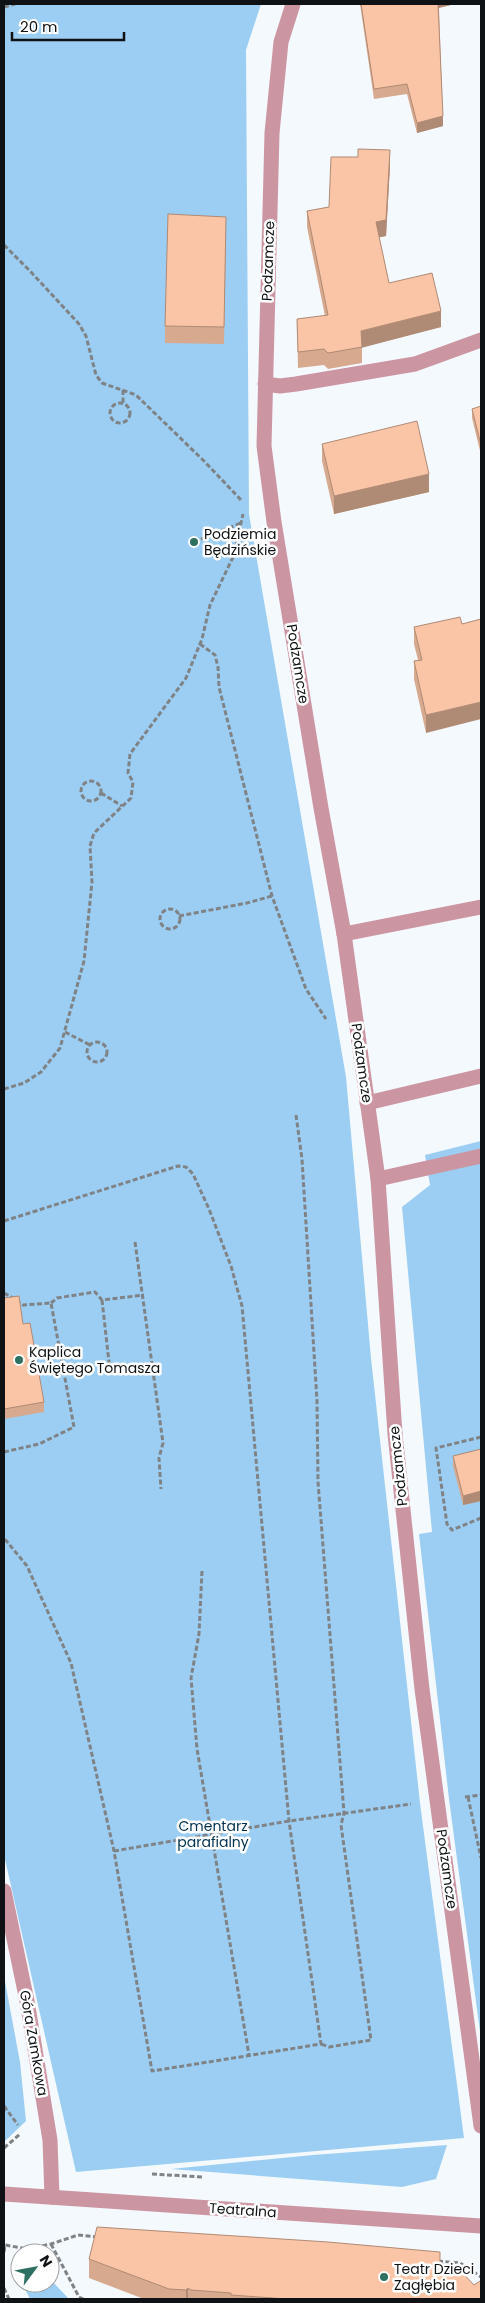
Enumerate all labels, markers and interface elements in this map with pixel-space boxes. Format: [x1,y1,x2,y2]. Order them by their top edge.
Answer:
scale bar [12,10,125,42]
text: 20 m [20,16,58,37]
street label: Podzamcze [257,220,279,301]
place label: Podziemia Będzińskie [204,524,276,560]
marker: Podziemia Będzińskie [188,536,200,548]
street label: Podzamcze [282,623,314,706]
street label: Podzamcze [347,1022,378,1104]
place label: Kaplica Świętego Tomasza [29,1342,160,1378]
marker: Kaplica Świętego Tomasza [13,1354,25,1366]
street label: Podzamcze [384,1425,412,1507]
park label: Cmentarz parafialny [177,1816,249,1852]
street label: Podzamcze [432,1828,463,1910]
street label: Góra Zamkowa [15,1989,53,2097]
street label: Teatralna [209,2198,277,2222]
north arrow [10,2243,60,2293]
text: N [35,2251,57,2271]
place label: Teatr Dzieci Zagłębia [394,2259,474,2295]
marker: Teatr Dzieci Zagłębia [378,2271,390,2283]

